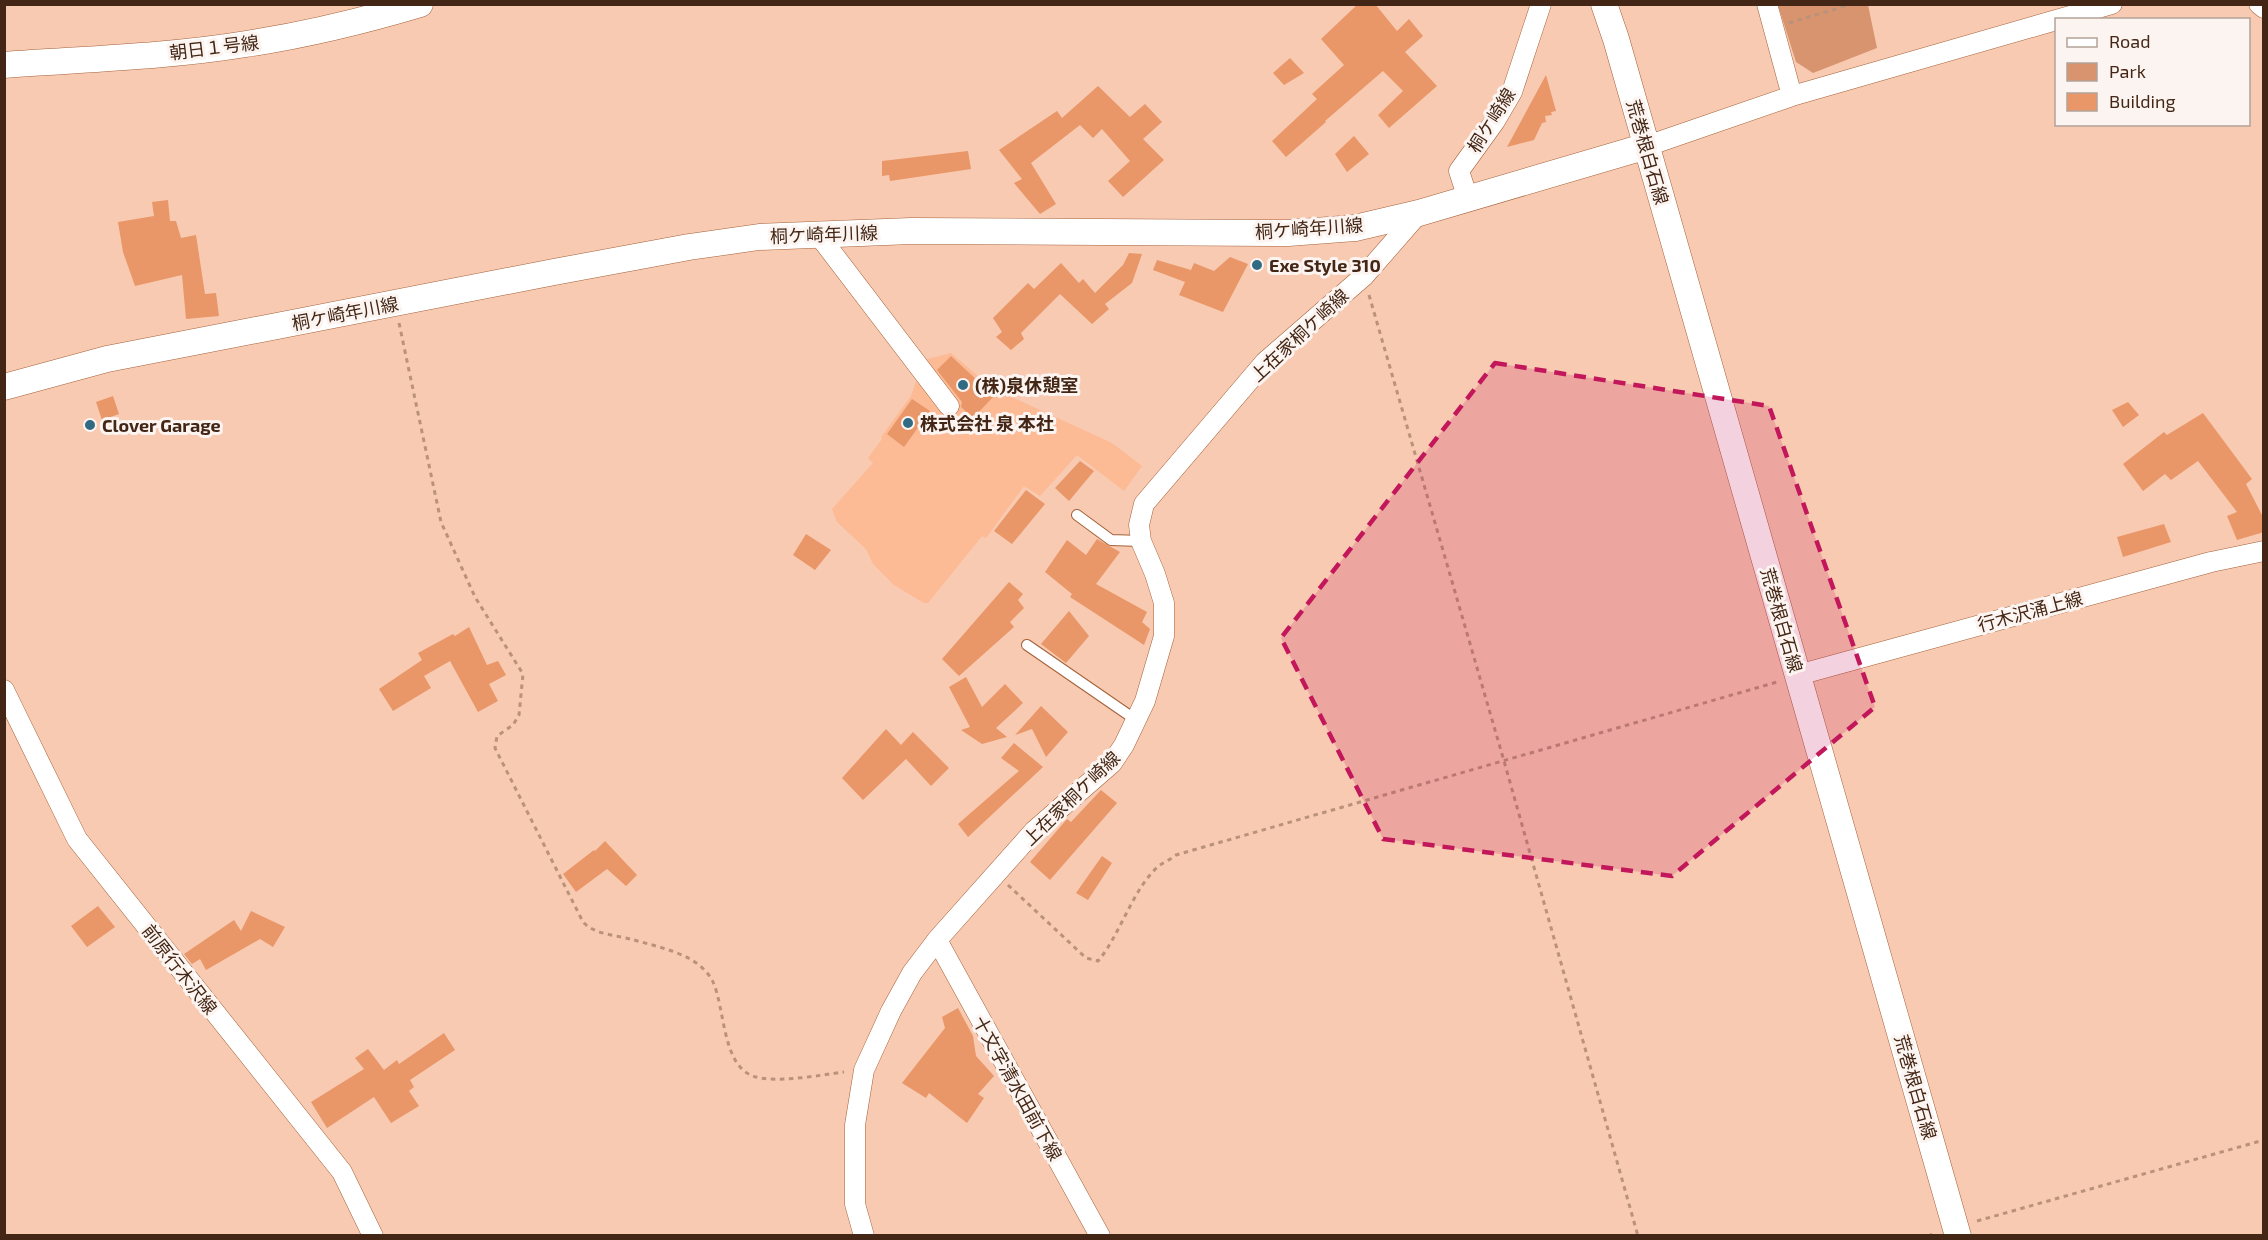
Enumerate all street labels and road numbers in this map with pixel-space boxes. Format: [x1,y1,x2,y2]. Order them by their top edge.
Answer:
street label: 朝日１号線 [168,31,260,63]
street label: 桐ケ崎線 [1463,84,1519,156]
street label: 荒巻根白石線 [1623,97,1673,207]
street label: 桐ケ崎年川線 [1254,213,1364,243]
street label: 桐ケ崎年川線 [770,221,878,247]
street label: 上在家桐ケ崎線 [1245,284,1353,386]
street label: 桐ケ崎年川線 [290,292,400,334]
street label: 荒巻根白石線 [1757,565,1807,675]
street label: 行木沢涌上線 [1975,586,2085,636]
street label: 上在家桐ケ崎線 [1018,746,1124,850]
street label: 前原行木沢線 [138,920,222,1018]
street label: 十文字清水田前下線 [969,1012,1067,1164]
street label: 荒巻根白石線 [1891,1032,1941,1142]

